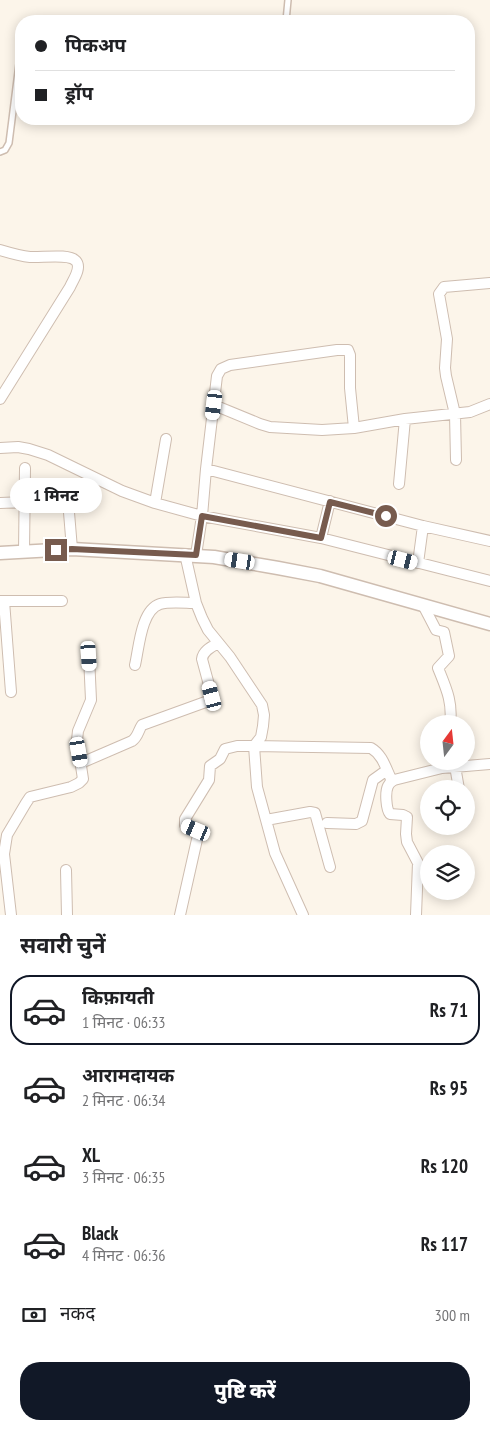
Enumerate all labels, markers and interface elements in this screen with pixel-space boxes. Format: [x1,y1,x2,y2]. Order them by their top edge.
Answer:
text: पिकअप [65,33,126,57]
text: ड्रॉप [65,81,93,105]
car [204,389,223,421]
callout: 1 मिनट [10,478,102,512]
text: 1 मिनट [33,485,79,505]
route start [375,505,397,527]
route end [45,539,67,561]
car [386,549,419,571]
car [224,551,255,571]
car [80,641,97,671]
car [200,680,223,712]
north arrow [420,715,475,770]
map controls [420,715,475,900]
car [69,736,88,768]
button: locate [420,780,475,835]
car [179,817,212,843]
button: layers [420,845,475,900]
text: सवारी चुनें [20,931,105,959]
text: किफ़ायती [82,985,154,1009]
icon: car [22,988,67,1033]
text: Rs 71 [430,998,468,1022]
text: 1 मिनट · 06:33 [82,1012,166,1032]
text: आरामदायक [82,1063,174,1087]
icon: car [22,1066,67,1111]
text: Rs 95 [430,1076,468,1100]
text: 2 मिनट · 06:34 [82,1090,166,1110]
text: XL [82,1143,100,1167]
icon: car [22,1144,67,1189]
text: Rs 120 [421,1154,468,1178]
text: 3 मिनट · 06:35 [82,1167,166,1187]
text: Black [82,1221,118,1245]
icon: car [22,1222,67,1267]
text: Rs 117 [421,1232,468,1256]
text: 4 मिनट · 06:36 [82,1245,166,1265]
icon: cash [20,1301,48,1329]
text: नकद [60,1301,95,1325]
text: 300 m [435,1305,470,1325]
button: पुष्टि करें [20,1362,470,1420]

